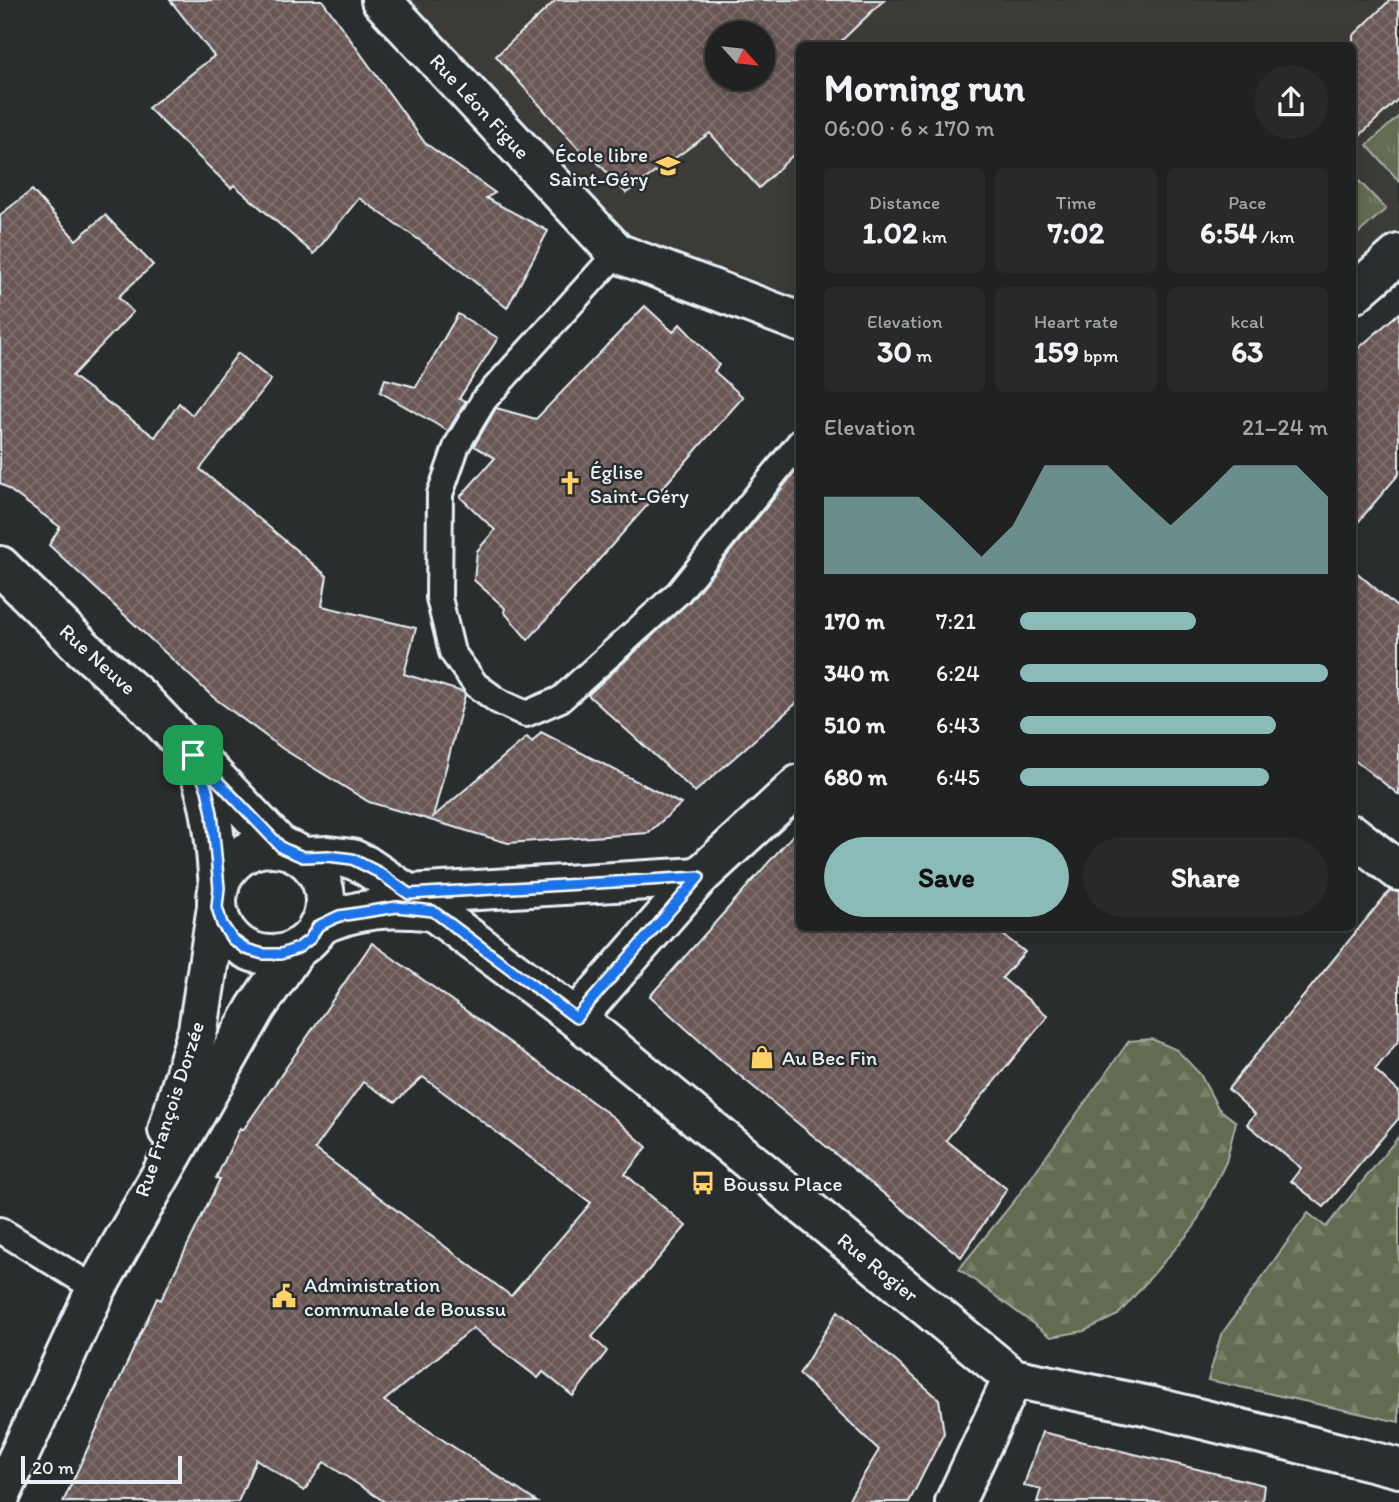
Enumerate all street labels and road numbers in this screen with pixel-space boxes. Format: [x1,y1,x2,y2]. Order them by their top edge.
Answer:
street label: Rue Léon Figue [425,48,535,164]
street label: Rue Neuve [55,618,141,700]
street label: Rue François Dorzée [129,1018,209,1200]
street label: Rue Rogier [833,1227,924,1307]

